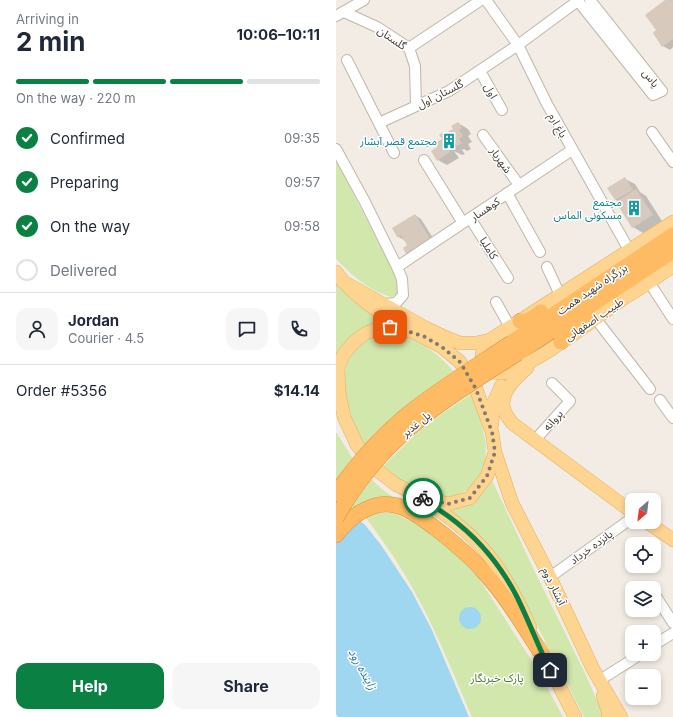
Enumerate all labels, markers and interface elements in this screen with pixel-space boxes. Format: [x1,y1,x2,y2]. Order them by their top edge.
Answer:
text: Arriving in [16,11,79,27]
street label: گلستان [375,23,410,53]
text: 10:06–10:11 [237,25,320,44]
text: 2 min [16,26,86,57]
street label: یاس [639,66,663,90]
street label: گلستان اول [414,76,466,112]
street label: اول [481,81,501,101]
text: On the way · 220 m [16,90,136,106]
street label: باغ ارم [545,110,571,140]
icon: check [16,127,38,149]
text: Confirmed [50,129,125,148]
text: 09:35 [284,130,320,146]
building icon: مجتمع قصر آبشار [440,132,458,150]
place label: مجتمع قصر آبشار [359,134,437,149]
street label: شهریار [486,143,515,176]
icon: check [16,171,38,193]
text: Preparing [50,173,119,192]
text: 09:57 [285,174,320,190]
street label: کوهسار [467,194,503,224]
place label: مجتمع مسکونی الماس [554,195,622,222]
building icon: مجتمع مسکونی الماس [625,199,643,217]
icon: check [16,215,38,237]
text: On the way [50,217,130,236]
text: 09:58 [284,218,320,234]
street label: کاملیا [477,234,502,262]
street label: بزرگراه شهید همت [554,260,630,318]
text: Delivered [50,261,117,280]
street label: طبیب اصفهانی [562,294,626,344]
button: person [16,308,58,350]
button: chat [226,308,268,350]
button: phone [278,308,320,350]
pin [373,310,407,344]
text: Jordan [68,311,119,330]
icon: bag [379,316,401,338]
text: Courier · 4.5 [68,330,144,346]
text: Order #5356 [16,381,107,400]
text: $14.14 [274,381,320,400]
street label: پروانه [540,407,567,434]
street label: پل غدیر [398,408,434,441]
courier [403,478,443,518]
icon: bike [412,487,434,509]
north arrow [625,493,661,529]
map controls [625,493,661,705]
street label: پانزده خرداد [567,527,616,568]
button: locate [625,537,661,573]
street label: آبشار دوم [538,565,570,609]
button: layers [625,581,661,617]
button: + [625,625,661,661]
water label: زاینده رود [346,646,381,693]
pin [533,653,567,687]
icon: home [539,659,561,681]
button: Help [16,663,164,709]
button: Share [172,663,320,709]
button: − [625,669,661,705]
park label: پارک خبرنگار [470,671,523,686]

